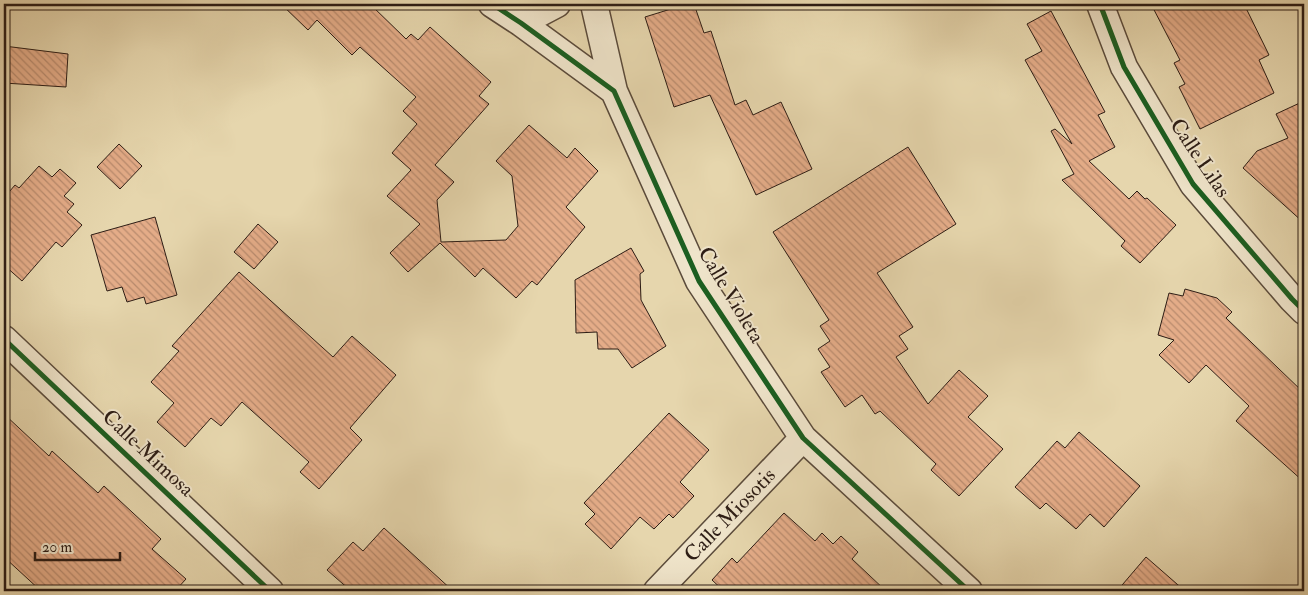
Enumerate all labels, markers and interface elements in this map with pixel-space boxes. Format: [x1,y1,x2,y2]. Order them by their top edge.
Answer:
street label: Calle Lilas [1164,113,1236,203]
street label: Calle Violeta [692,242,770,348]
street label: Calle Mimosa [96,404,200,503]
street label: Calle Miosotis [678,462,782,568]
scale bar [35,530,120,562]
text: 20 m [42,538,72,557]

